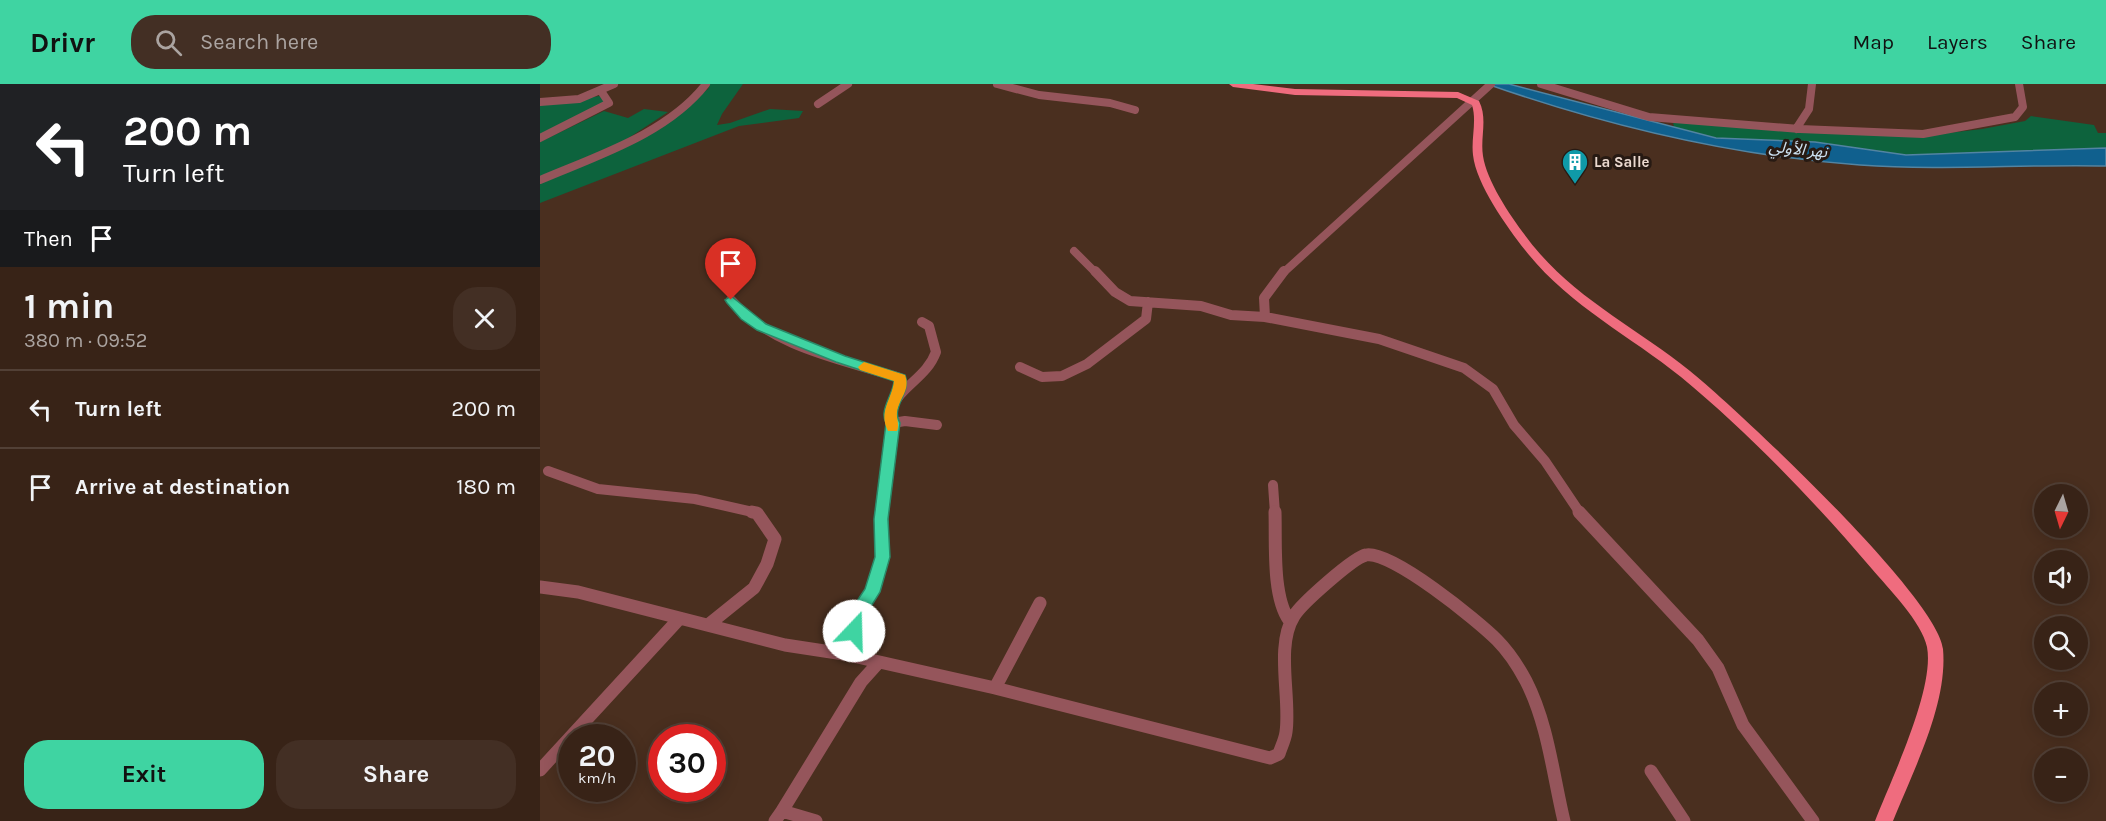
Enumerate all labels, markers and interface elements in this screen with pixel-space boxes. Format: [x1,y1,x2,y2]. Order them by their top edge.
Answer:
search box [131,15,551,69]
text: Drivr [30,26,95,59]
icon: search [152,26,185,59]
text: Search here [200,29,318,55]
text: Map [1852,30,1894,54]
text: Layers [1927,30,1988,54]
text: Share [2021,30,2076,54]
text: 200 m [123,106,252,156]
icon: left [24,108,102,186]
water label: نهر الأولي [1768,137,1830,165]
building icon: La Salle [1560,147,1590,185]
place label: La Salle [1594,153,1649,171]
text: Turn left [123,157,224,189]
icon: arrive [85,222,118,255]
text: Then [24,226,73,252]
pin [705,238,756,300]
icon: arrive [714,247,747,280]
text: 1 min [24,285,114,327]
button: close [453,287,516,350]
text: 380 m · 09:52 [24,329,147,352]
icon: left [24,393,57,426]
text: Turn left [75,396,162,422]
text: 200 m [451,396,516,422]
icon: arrive [24,471,57,504]
text: Arrive at destination [75,474,290,500]
text: 180 m [456,474,516,500]
north arrow [2034,484,2088,538]
map controls [2034,484,2088,802]
button: sound [2034,550,2088,604]
position arrow [822,599,886,663]
button: search [2034,616,2088,670]
button: + [2034,682,2088,736]
speed limit sign: 30 [648,724,726,802]
text: 20 [578,738,616,774]
button: Exit [24,740,264,809]
button: Share [276,740,516,809]
button: − [2034,748,2088,802]
text: km/h [578,769,616,787]

